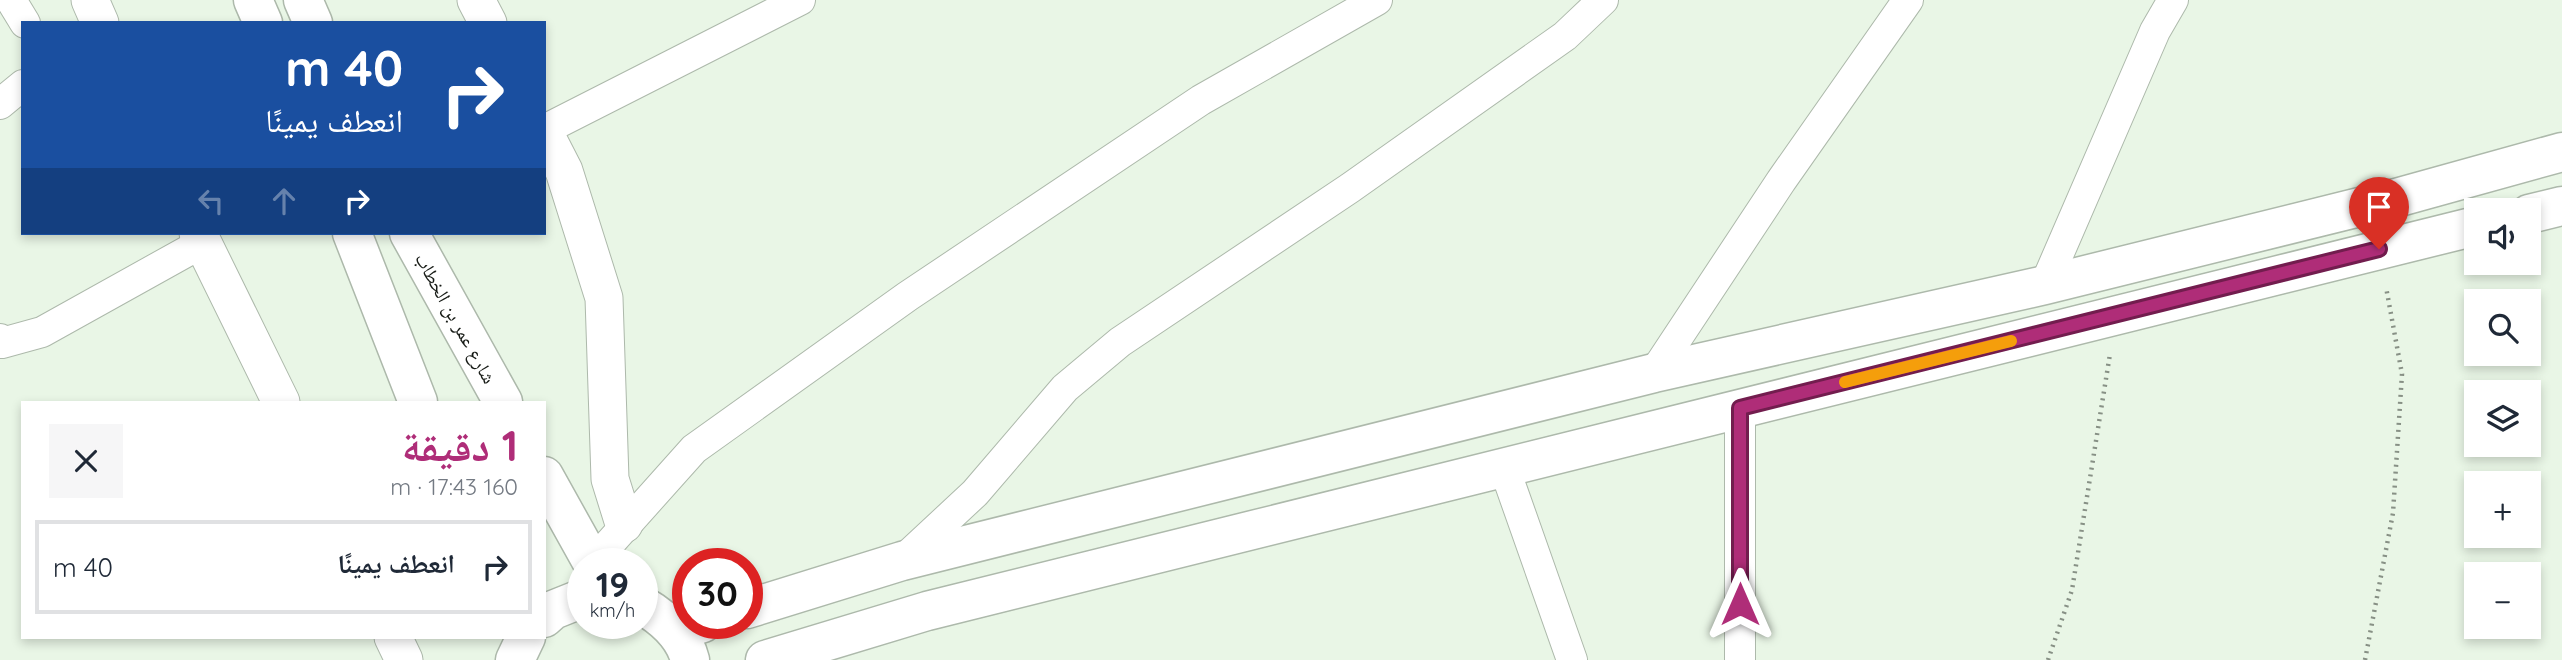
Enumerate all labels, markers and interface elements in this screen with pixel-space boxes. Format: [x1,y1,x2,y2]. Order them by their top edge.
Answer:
text: 40 m [285,37,403,98]
icon: right [427,49,518,140]
text: انعطف يمينًا [265,100,403,140]
pin [2349,177,2409,249]
icon: left [192,182,230,220]
icon: ahead [265,182,303,220]
icon: right [338,182,376,220]
icon: arrive [2360,188,2398,226]
map controls [2464,198,2541,639]
button: sound [2464,198,2541,275]
street label: شارع عمر بن الخطاب [410,248,502,388]
button: search [2464,289,2541,366]
button: layers [2464,380,2541,457]
text: 1 دقيقة [402,419,518,472]
button: close [49,424,123,498]
button: + [2464,471,2541,548]
text: 160 m · 17:43 [390,472,518,501]
text: انعطف يمينًا [337,547,455,580]
icon: right [476,548,514,586]
speed limit sign: 30 [672,548,763,639]
text: 40 m [53,551,113,584]
text: 19 [596,562,629,606]
button: − [2464,562,2541,639]
position arrow [1703,567,1777,641]
text: km/h [590,599,635,622]

